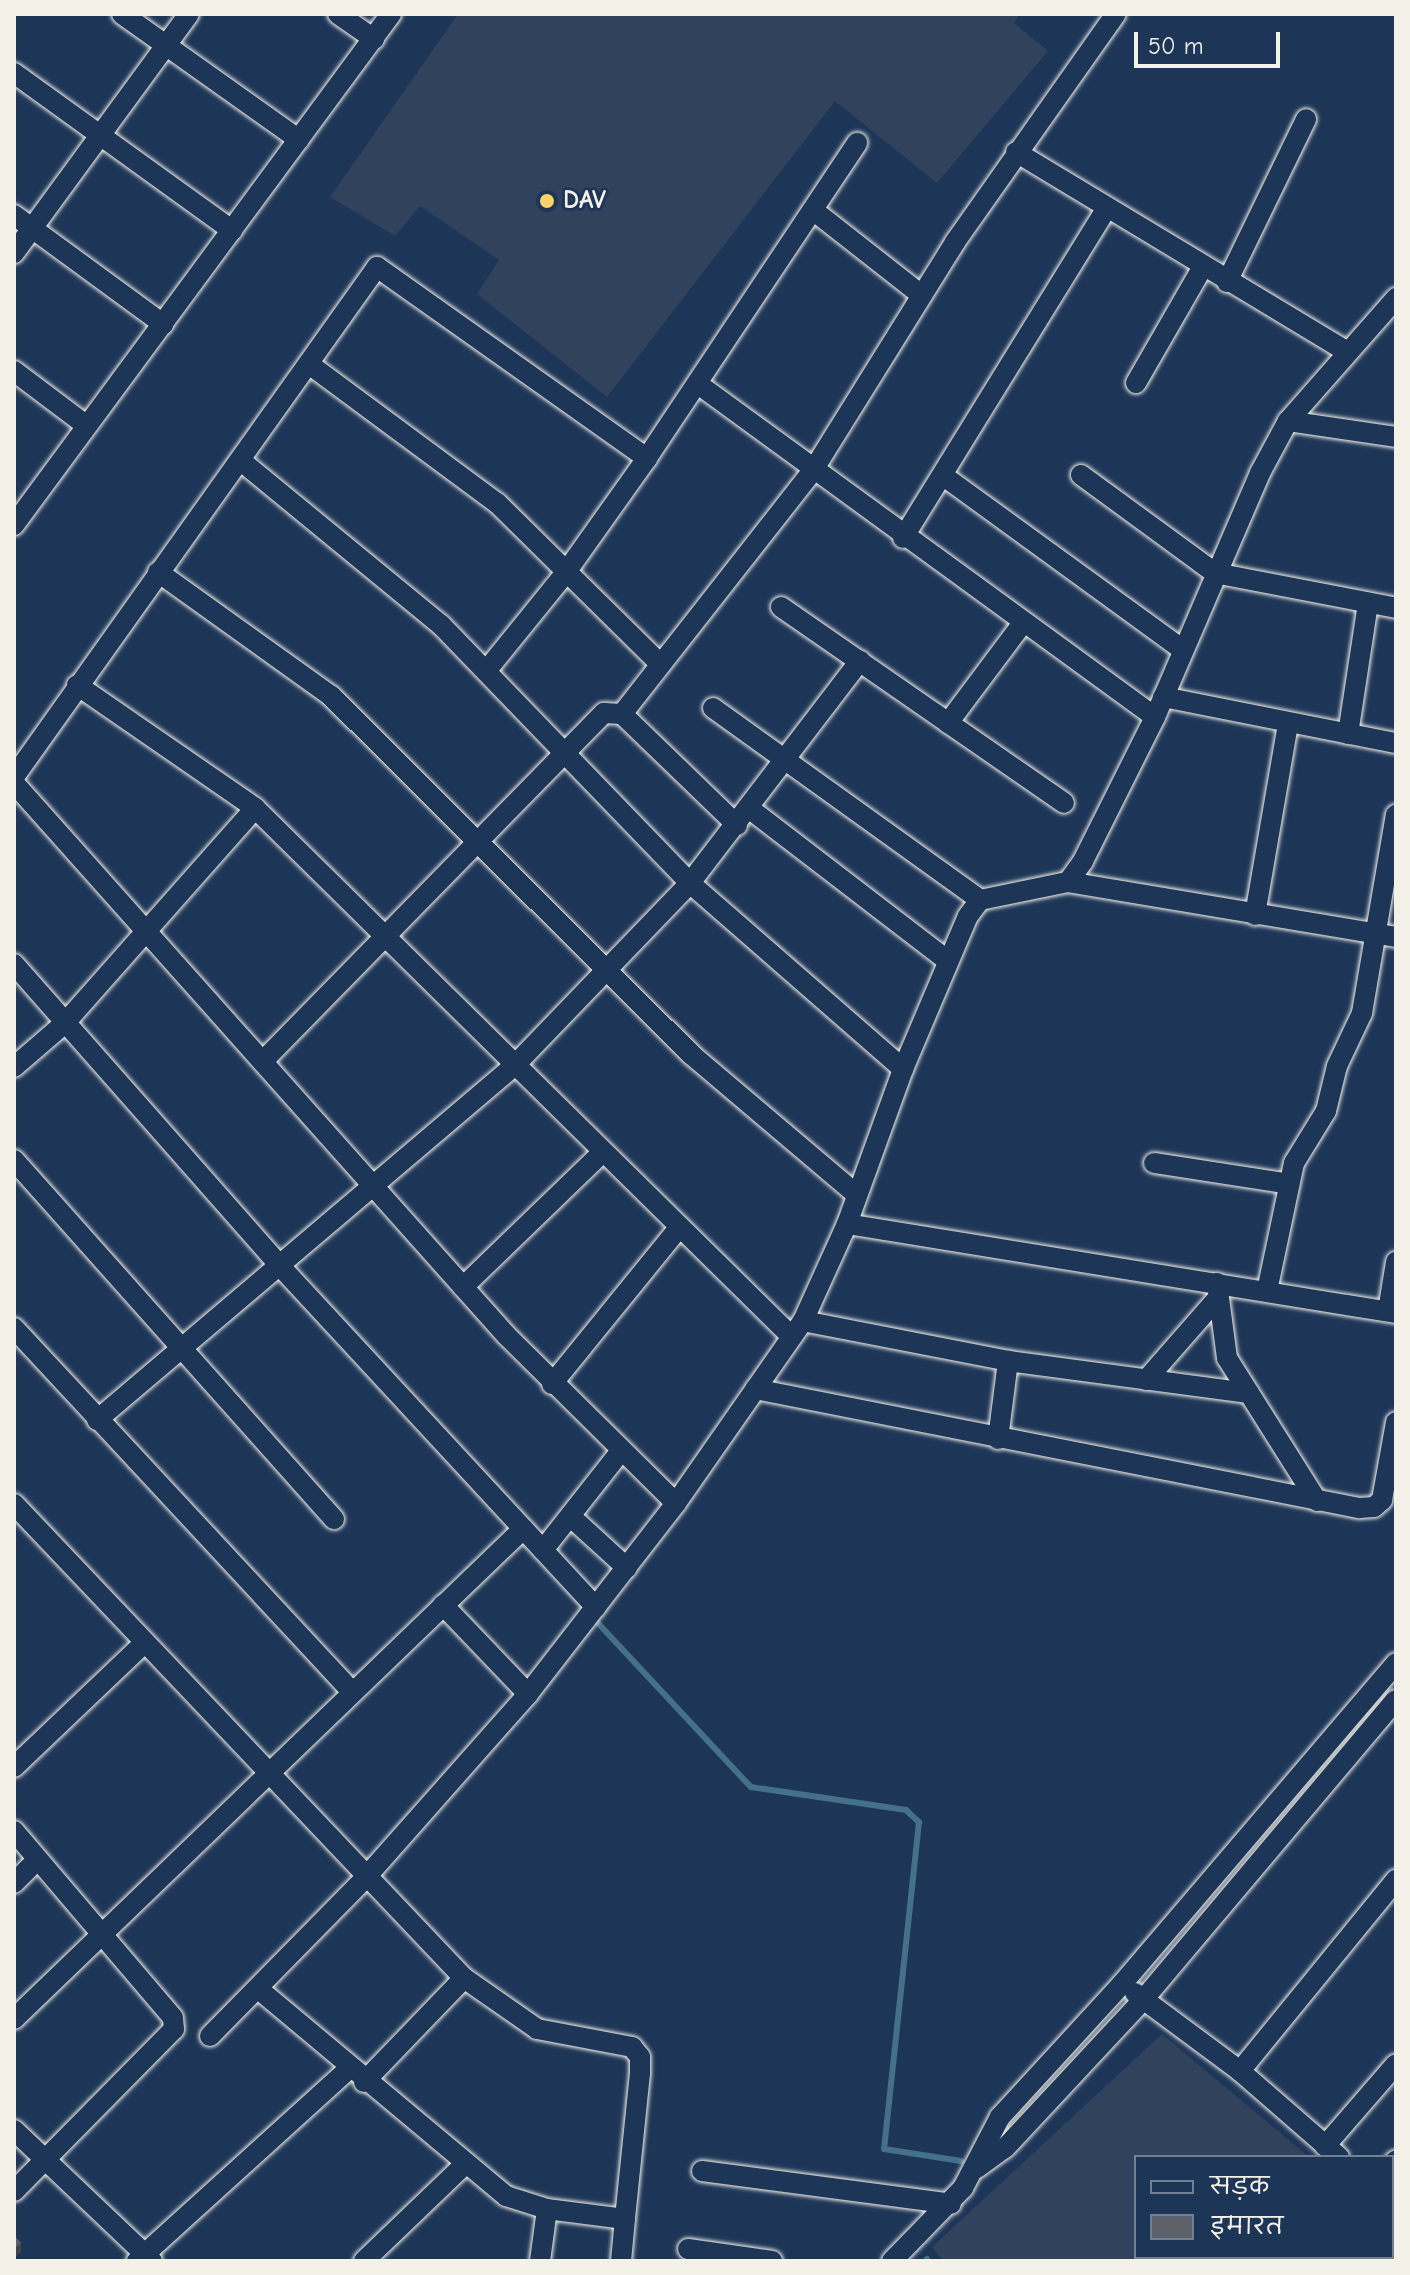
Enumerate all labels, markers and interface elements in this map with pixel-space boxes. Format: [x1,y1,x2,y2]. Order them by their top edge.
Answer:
scale bar [1138,16,1284,66]
text: 50 m [1148,32,1204,60]
place label: DAV [563,185,606,217]
marker: DAV [538,192,556,210]
legend [1134,2155,1394,2259]
text: सड़क [1210,2172,1269,2200]
text: इमारत [1210,2212,1283,2240]

